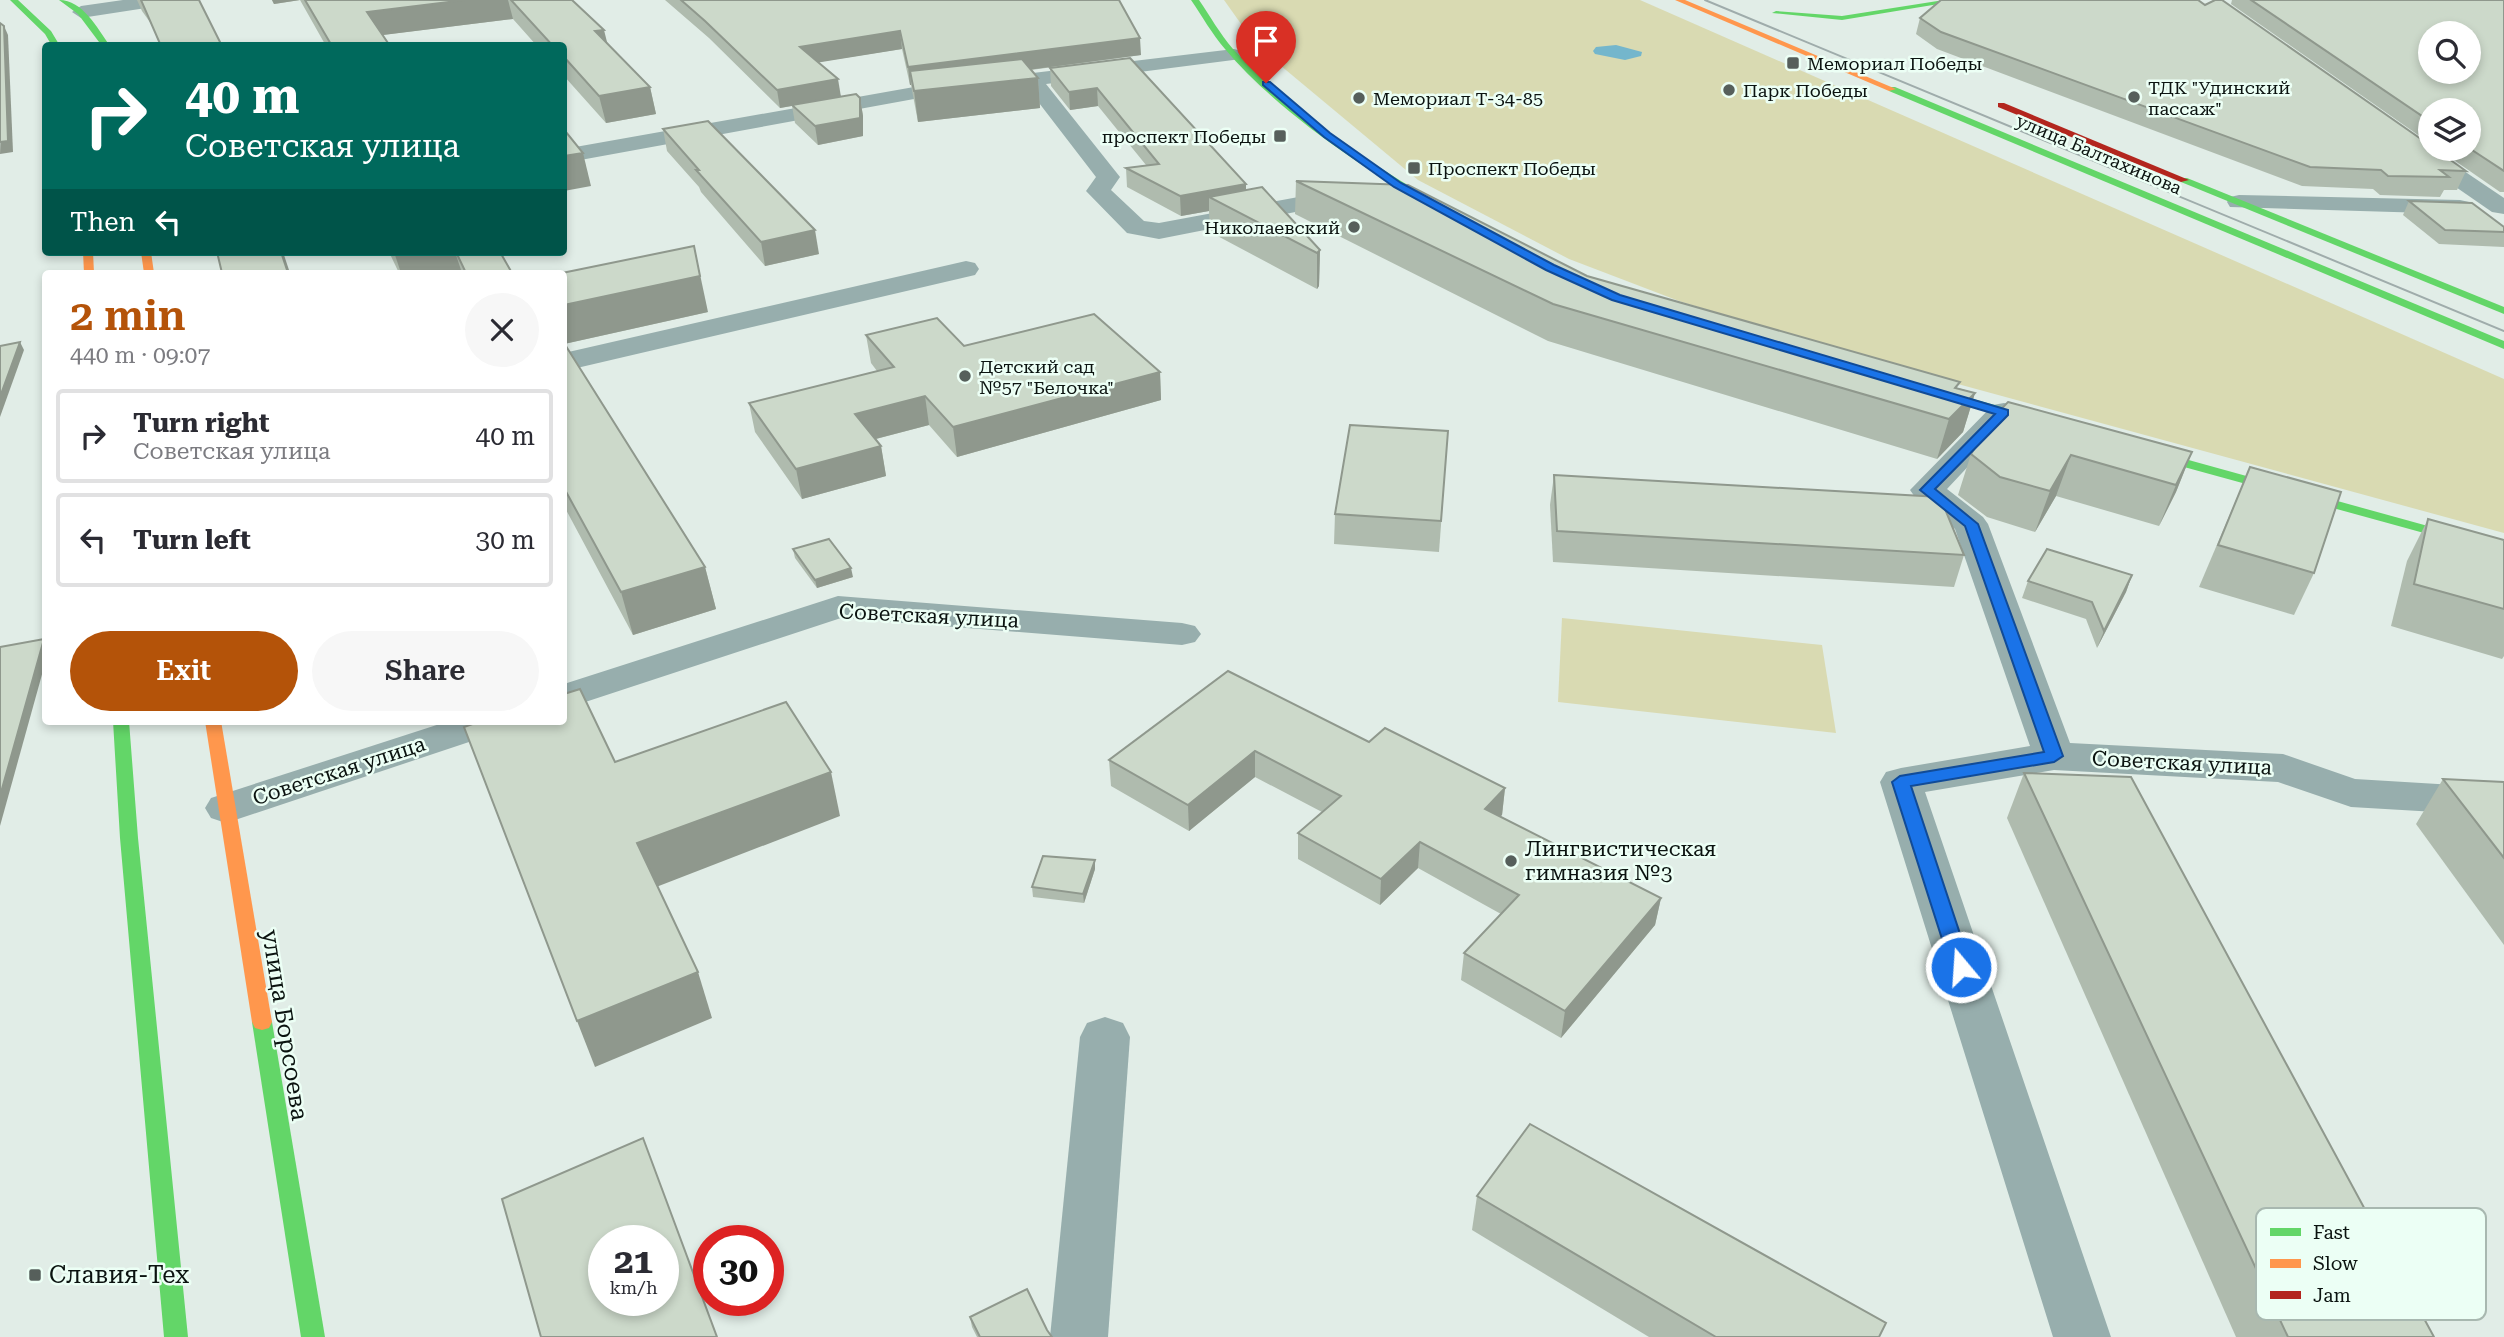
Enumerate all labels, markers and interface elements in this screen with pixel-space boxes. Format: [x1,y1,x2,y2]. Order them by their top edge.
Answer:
pin [1236,11,1296,83]
map controls [2418,21,2481,161]
button: search [2418,21,2481,84]
icon: arrive [1247,22,1285,60]
place label: Мемориал Победы [1807,53,1982,74]
marker: Мемориал Победы [1785,55,1801,71]
text: 40 m [185,68,300,125]
icon: right [70,70,161,161]
place label: ТДК "Удинский пассаж" [2148,77,2290,119]
place label: Парк Победы [1743,80,1868,101]
marker: Парк Победы [1721,82,1737,98]
place label: Мемориал Т-34-85 [1373,88,1543,109]
marker: ТДК "Удинский пассаж" [2126,89,2142,105]
marker: Мемориал Т-34-85 [1351,90,1367,106]
button: layers [2418,98,2481,161]
street label: улица Балтахинова [2013,110,2185,198]
place label: проспект Победы [1102,126,1266,147]
text: Советская улица [185,127,460,165]
marker: проспект Победы [1272,128,1288,144]
place label: Проспект Победы [1428,158,1596,179]
marker: Проспект Победы [1406,160,1422,176]
icon: left [149,203,187,241]
text: Then [70,207,135,237]
place label: Николаевский [1204,217,1340,238]
marker: Николаевский [1346,219,1362,235]
text: 2 min [70,291,186,340]
button: close [465,293,539,367]
text: 440 m · 09:07 [70,342,210,369]
place label: Детский сад №57 "Белочка" [979,356,1114,398]
marker: Детский сад №57 "Белочка" [957,368,973,384]
text: Turn right [133,408,269,438]
icon: right [74,417,112,455]
text: 40 m [476,421,535,451]
text: Советская улица [133,438,330,465]
icon: left [74,521,112,559]
text: Turn left [133,525,251,555]
text: 30 m [476,525,535,555]
street label: Советская улица [838,599,1020,633]
button: Exit [70,631,298,711]
button: Share [312,631,539,711]
street label: Советская улица [250,732,429,810]
street label: Советская улица [2091,746,2273,780]
place label: Лингвистическая гимназия №3 [1525,837,1716,885]
marker: Лингвистическая гимназия №3 [1503,853,1519,869]
street label: улица Борсоева [256,927,314,1123]
position arrow [1924,930,1998,1004]
legend [2256,1208,2486,1320]
text: Fast [2313,1221,2350,1244]
speed limit sign: 30 [693,1225,784,1316]
text: 21 [614,1241,653,1282]
text: Slow [2313,1252,2358,1275]
place label: Славия-Тех [49,1261,189,1289]
marker: Славия-Тех [27,1267,43,1283]
text: km/h [609,1277,658,1298]
text: Jam [2313,1284,2351,1307]

